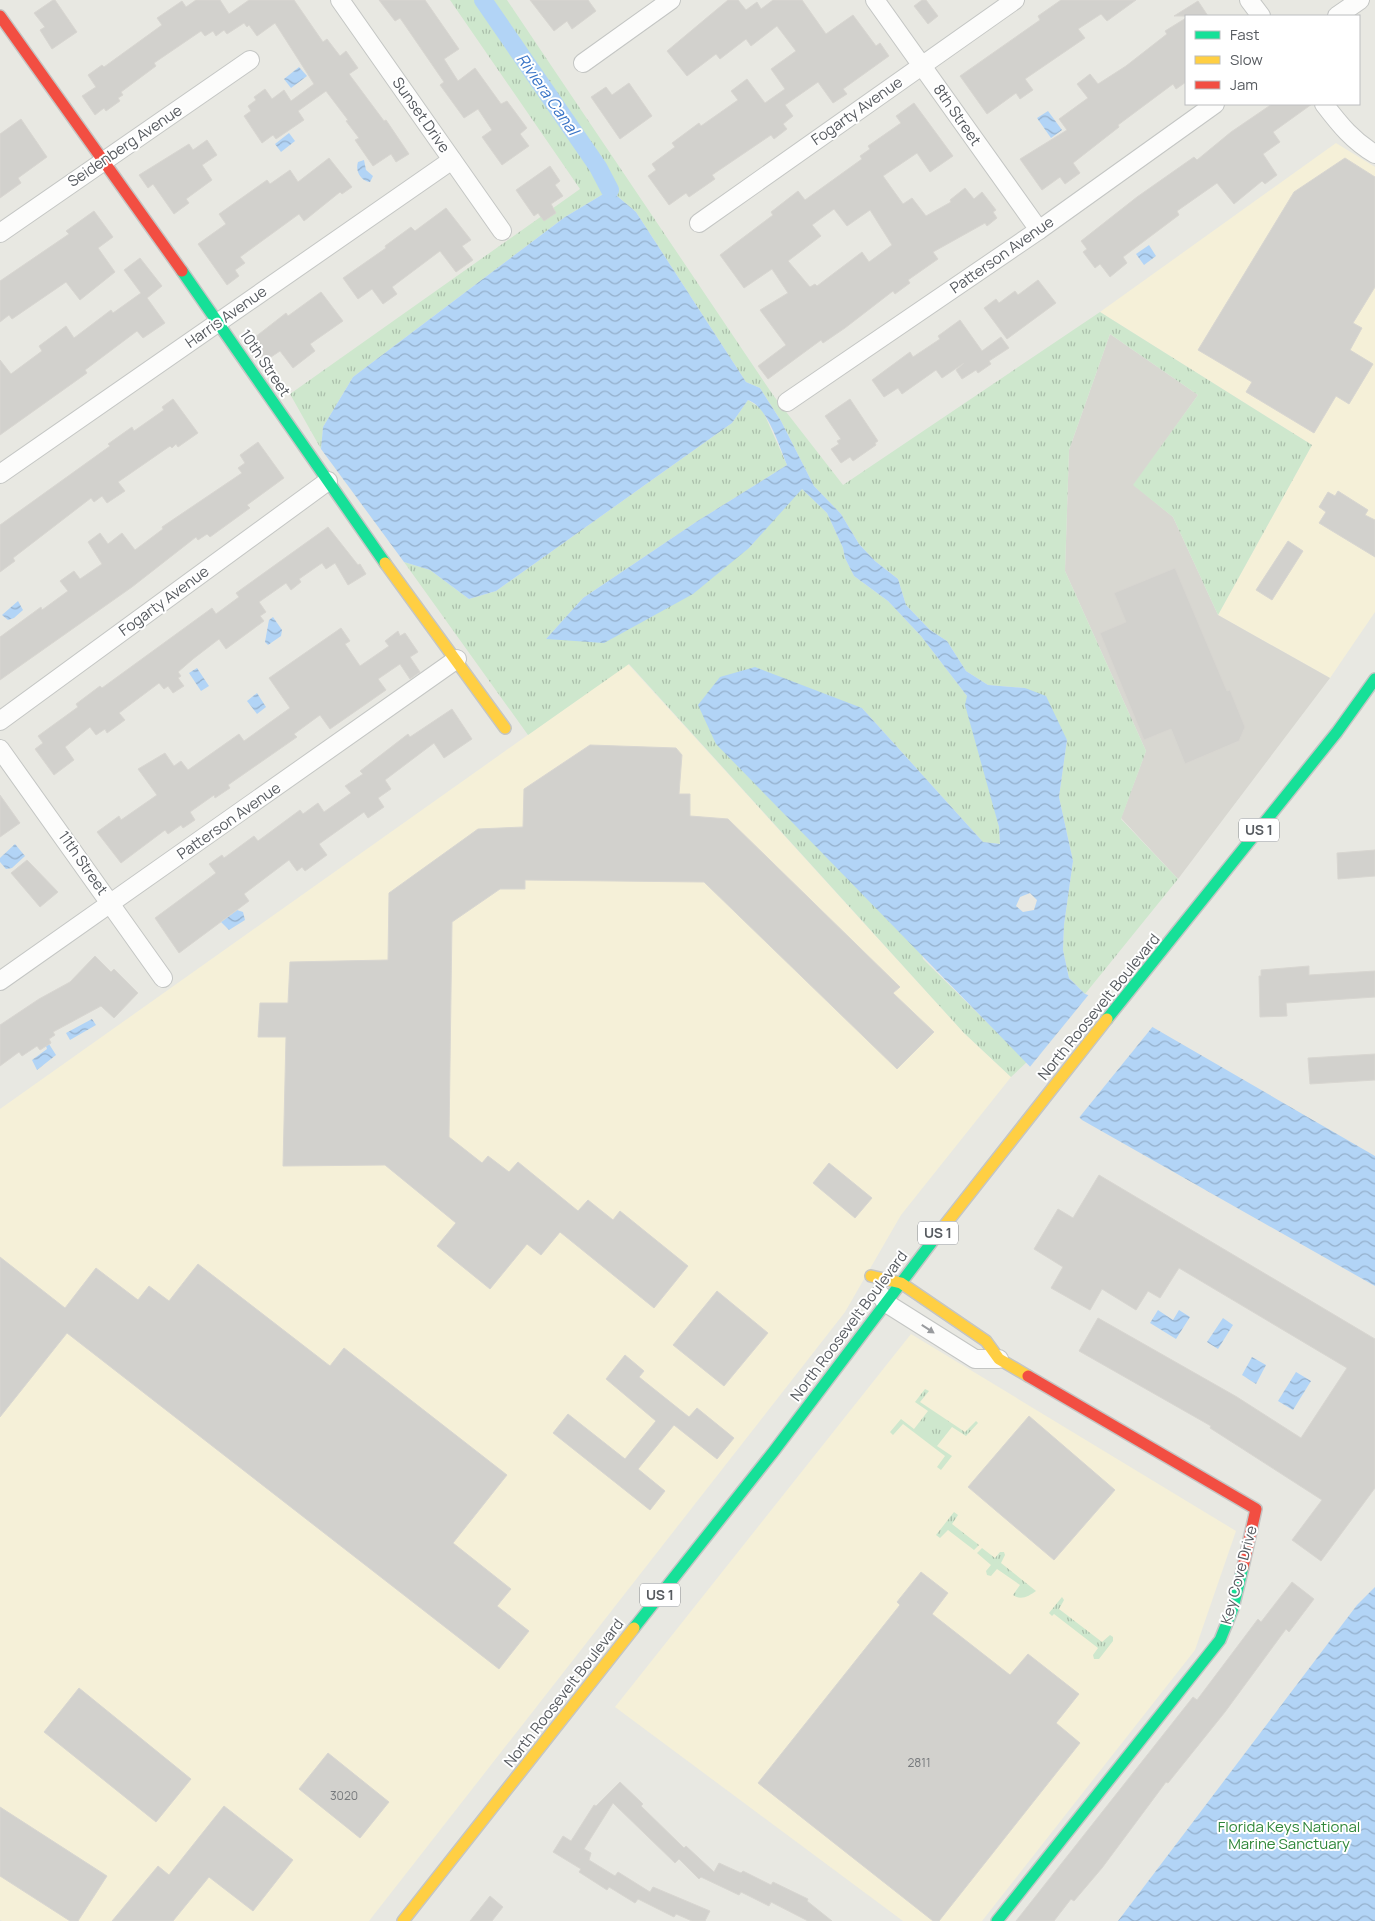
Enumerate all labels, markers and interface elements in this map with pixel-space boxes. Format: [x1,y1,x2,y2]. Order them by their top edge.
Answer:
legend [1185,15,1360,105]
text: Fast [1230,24,1259,45]
water label: Riviera Canal [512,49,586,141]
text: Slow [1230,49,1263,70]
street label: Fogarty Avenue [807,71,907,150]
street label: Sunset Drive [388,73,455,157]
text: Jam [1230,74,1258,95]
street label: 8th Street [929,80,986,150]
street label: Seidenberg Avenue [63,99,186,192]
street label: Patterson Avenue [946,211,1058,298]
street label: Harris Avenue [181,281,271,352]
street label: 10th Street [235,325,296,401]
street label: Fogarty Avenue [114,561,213,640]
street label: Patterson Avenue [173,777,285,864]
road number: US 1 [1239,818,1279,842]
street label: 11th Street [54,827,113,899]
street label: North Roosevelt Boulevard [1033,929,1164,1084]
road number: US 1 [918,1222,958,1244]
street label: North Roosevelt Boulevard [785,1246,912,1405]
one-way arrow [921,1324,934,1334]
street label: Key Cove Drive [1215,1523,1262,1627]
road number: US 1 [640,1584,680,1606]
street label: North Roosevelt Boulevard [499,1614,628,1771]
house number: 2811 [907,1754,931,1771]
house number: 3020 [330,1787,358,1804]
park label: Florida Keys National Marine Sanctuary [1218,1816,1360,1854]

